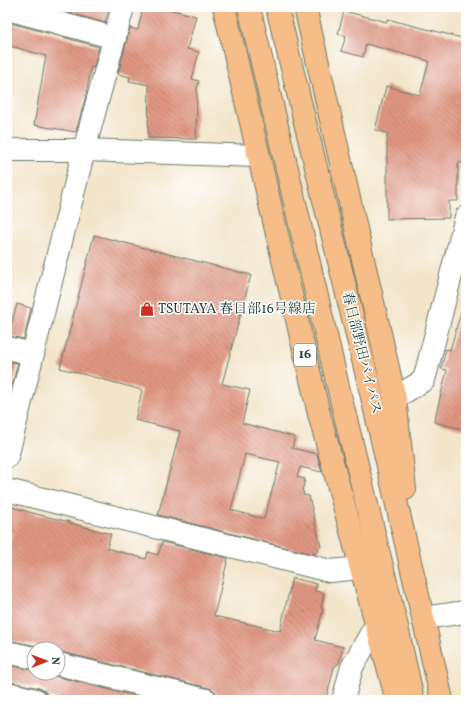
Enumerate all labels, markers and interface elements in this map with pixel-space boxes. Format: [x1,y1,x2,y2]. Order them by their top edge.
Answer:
street label: 春日部野田バイパス [337,290,385,416]
place label: TSUTAYA 春日部16号線店 [158,300,316,319]
shop icon: TSUTAYA 春日部16号線店 [139,301,155,317]
road number: 16 [294,344,316,366]
north arrow [26,641,66,681]
text: N [47,657,62,665]

